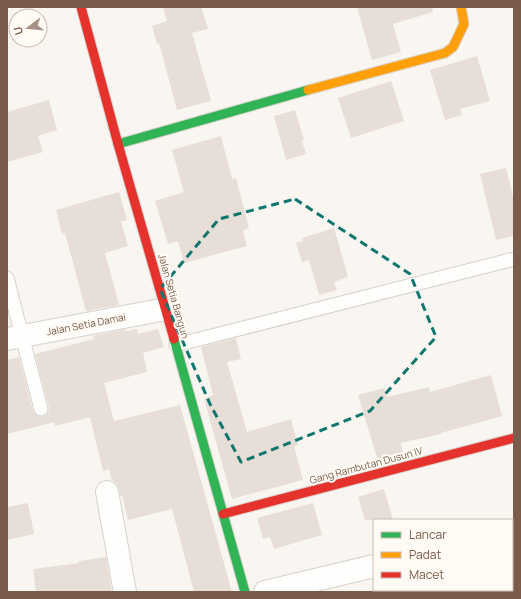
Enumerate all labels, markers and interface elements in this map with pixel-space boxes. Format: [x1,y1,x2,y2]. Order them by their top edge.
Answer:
north arrow [8,8,48,48]
text: U [10,25,26,37]
street label: Jalan Setia Bangun [155,252,193,340]
street label: Jalan Setia Damai [45,309,127,339]
street label: Gang Rambutan Dusun IV [308,443,424,487]
legend [373,519,513,591]
text: Lancar [409,526,447,543]
text: Padat [409,546,441,563]
text: Macet [409,566,444,583]

